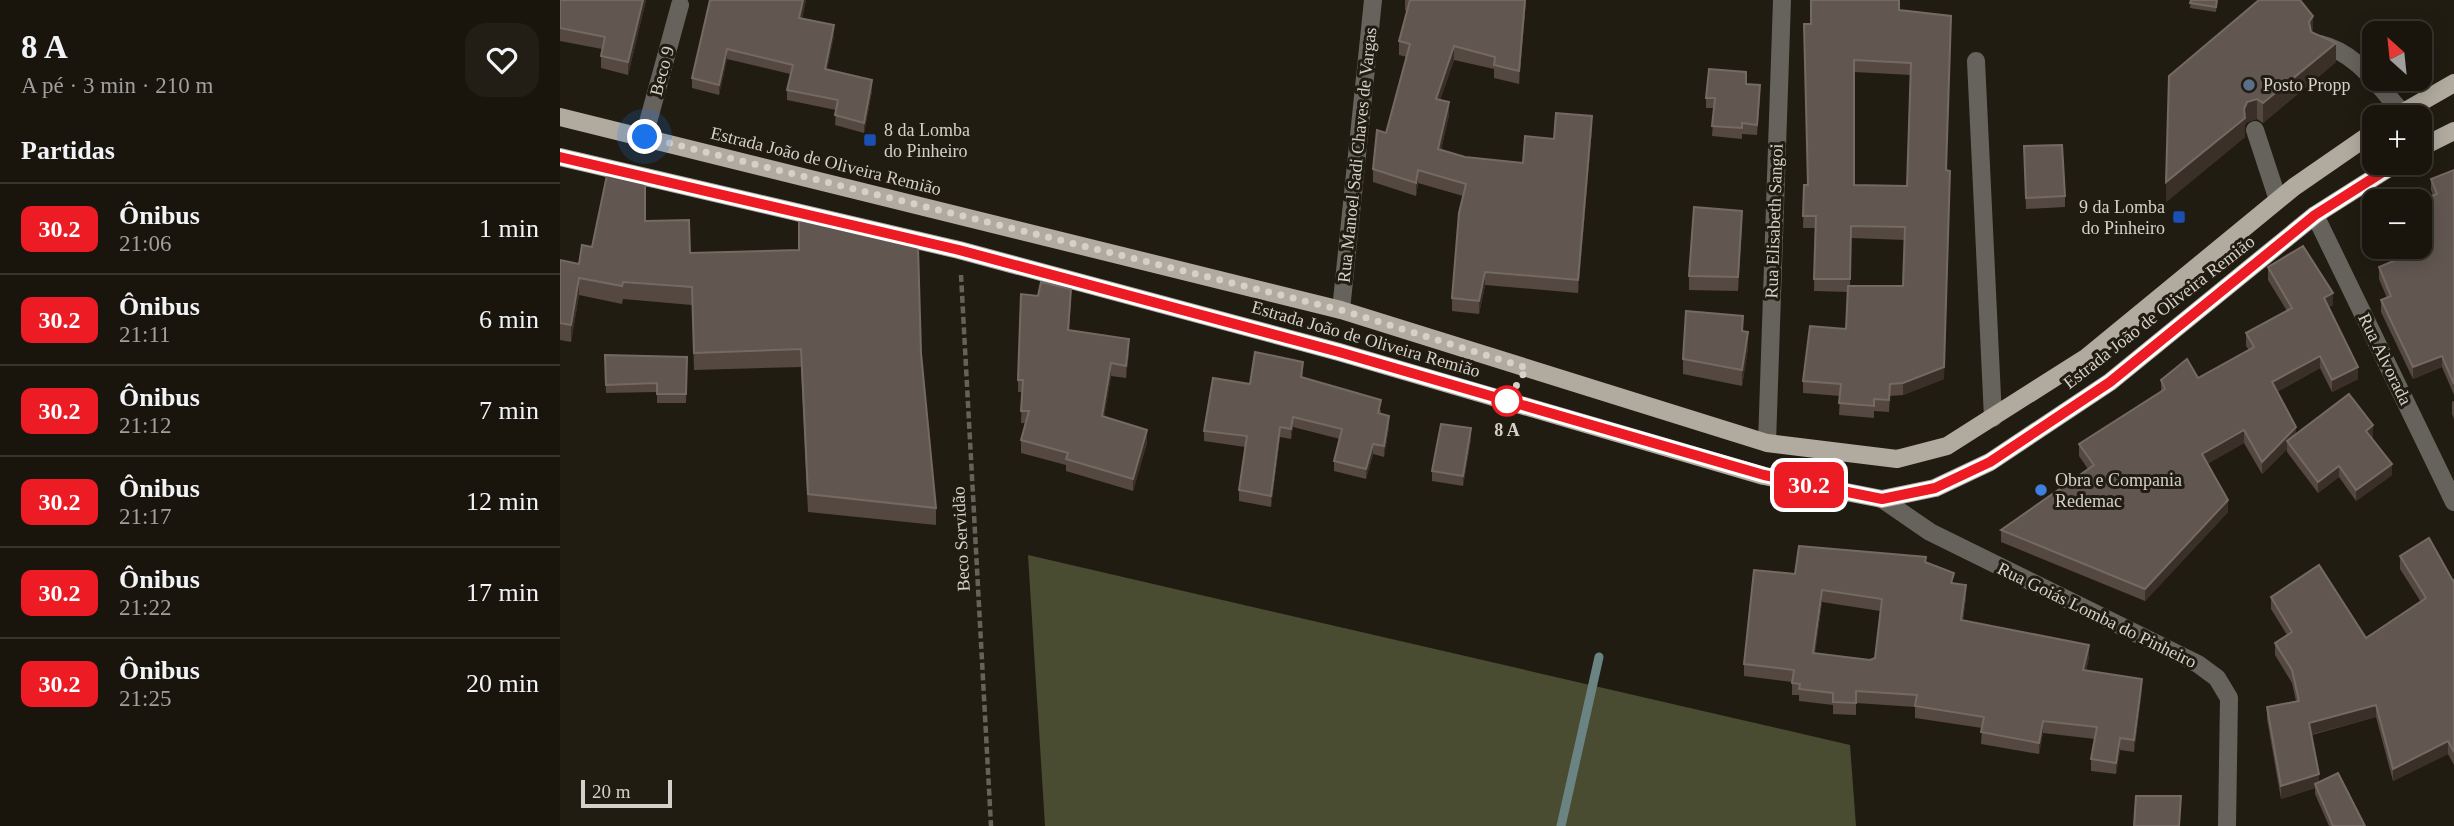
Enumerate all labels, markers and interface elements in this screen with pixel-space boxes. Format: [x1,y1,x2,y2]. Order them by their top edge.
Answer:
north arrow [2362,21,2432,91]
map controls [2362,21,2432,259]
button: heart [465,23,539,97]
street label: Rua Manoel Sadi Chaves de Vargas [1334,26,1380,284]
text: 8 A [21,29,68,65]
street label: Beco 9 [646,44,678,98]
text: A pé · 3 min · 210 m [21,73,213,98]
place label: Posto Propp [2263,75,2351,95]
marker: Posto Propp [2241,77,2257,93]
button: + [2362,105,2432,175]
your location [627,119,662,154]
place label: 8 da Lomba do Pinheiro [884,120,970,161]
street label: Estrada João de Oliveira Remião [709,123,943,199]
marker: 8 da Lomba do Pinheiro [862,132,878,148]
text: Partidas [21,136,115,165]
street label: Rua Elisabeth Sangoi [1761,143,1787,299]
button: − [2362,189,2432,259]
place label: 9 da Lomba do Pinheiro [2079,197,2165,238]
text: Ônibus [119,201,200,230]
marker: 9 da Lomba do Pinheiro [2171,209,2187,225]
text: 1 min [479,214,539,243]
text: 30.2 [39,216,81,242]
text: 21:06 [119,231,171,256]
street label: Estrada João de Oliveira Remião [2059,231,2259,393]
text: Ônibus [119,292,200,321]
street label: Estrada João de Oliveira Remião [1249,297,1483,381]
text: 6 min [479,305,539,334]
text: 30.2 [39,307,81,333]
street label: Rua Alvorada [2354,310,2416,408]
text: 21:11 [119,322,171,347]
text: Ônibus [119,383,200,412]
marker: 8 A [1492,386,1522,416]
text: 7 min [479,396,539,425]
text: 30.2 [39,398,81,424]
text: 21:12 [119,413,171,438]
place label: 8 A [1494,420,1520,440]
line badge: 30.2 [1760,462,1858,508]
place label: Obra e Compania Redemac [2055,470,2182,511]
text: 30.2 [1788,472,1830,498]
text: Ônibus [119,474,200,503]
marker: Obra e Compania Redemac [2033,482,2049,498]
street label: Beco Servidão [948,486,974,592]
text: 12 min [466,487,539,516]
text: 30.2 [39,489,81,515]
text: 21:17 [119,504,171,529]
street label: Rua Goiás Lomba do Pinheiro [1994,558,2200,672]
text: Ônibus [119,565,200,594]
text: 17 min [466,578,539,607]
text: 30.2 [39,580,81,606]
text: 21:22 [119,595,171,620]
text: Ônibus [119,656,200,685]
text: 20 min [466,669,539,698]
text: 30.2 [39,671,81,697]
text: 21:25 [119,686,171,711]
scale bar [581,777,672,809]
text: 20 m [592,781,631,802]

